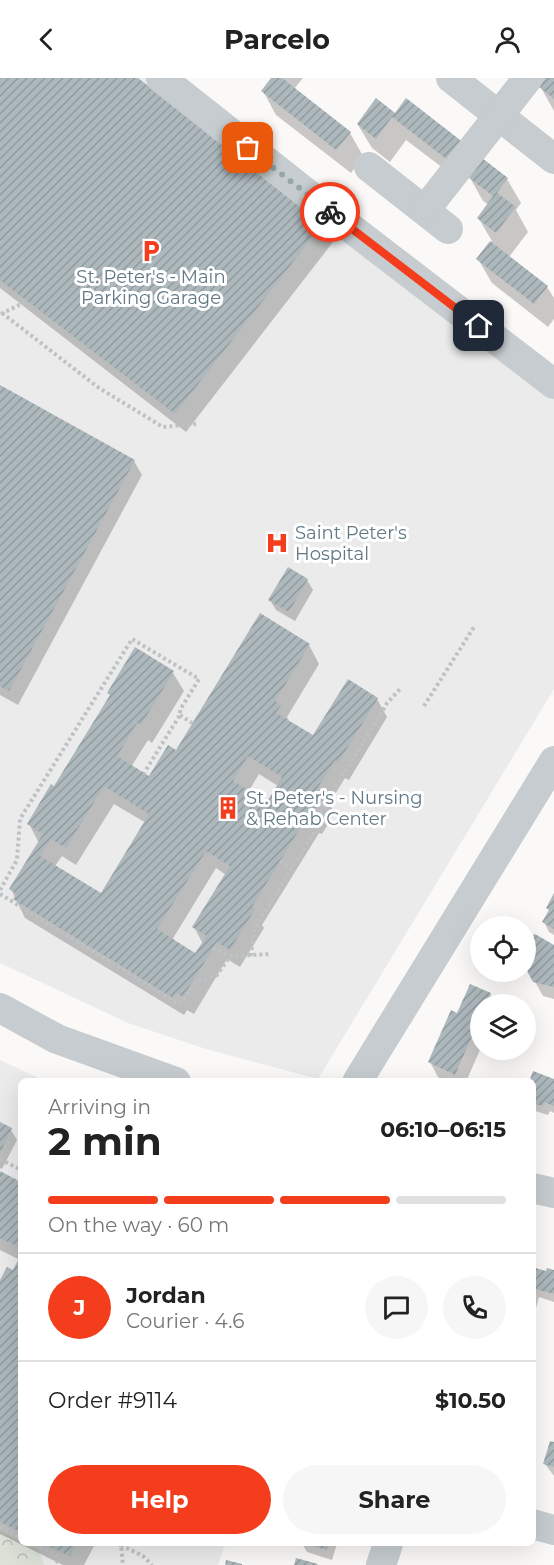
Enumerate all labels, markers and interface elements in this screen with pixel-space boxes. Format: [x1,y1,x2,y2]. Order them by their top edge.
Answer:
icon: back [30,23,63,56]
text: Parcelo [224,23,330,56]
icon: person [491,23,524,56]
pin [222,122,273,173]
icon: bag [231,131,264,164]
courier [300,182,360,242]
icon: bike [314,196,347,229]
parking icon: St. Peter's - Main Parking Garage [138,238,164,264]
place label: St. Peter's - Main Parking Garage [76,266,226,309]
pin [453,300,504,351]
icon: home [462,309,495,342]
place label: Saint Peter's Hospital [295,522,407,565]
hospital icon: Saint Peter's Hospital [264,530,290,556]
place label: St. Peter's - Nursing & Rehab Center [246,787,422,830]
building icon: St. Peter's - Nursing & Rehab Center [215,795,241,821]
map controls [470,916,536,1060]
button: locate [470,916,536,982]
button: layers [470,994,536,1060]
text: Arriving in [48,1095,151,1119]
text: 06:10–06:15 [380,1116,506,1143]
text: 2 min [48,1117,162,1165]
text: On the way · 60 m [48,1213,229,1237]
button: chat [365,1276,428,1339]
button: phone [443,1276,506,1339]
text: Jordan [126,1282,206,1309]
text: J [74,1294,85,1321]
text: Courier · 4.6 [126,1309,244,1333]
text: Order #9114 [48,1387,177,1414]
text: $10.50 [435,1387,506,1414]
button: Help [48,1465,271,1534]
button: Share [283,1465,506,1534]

